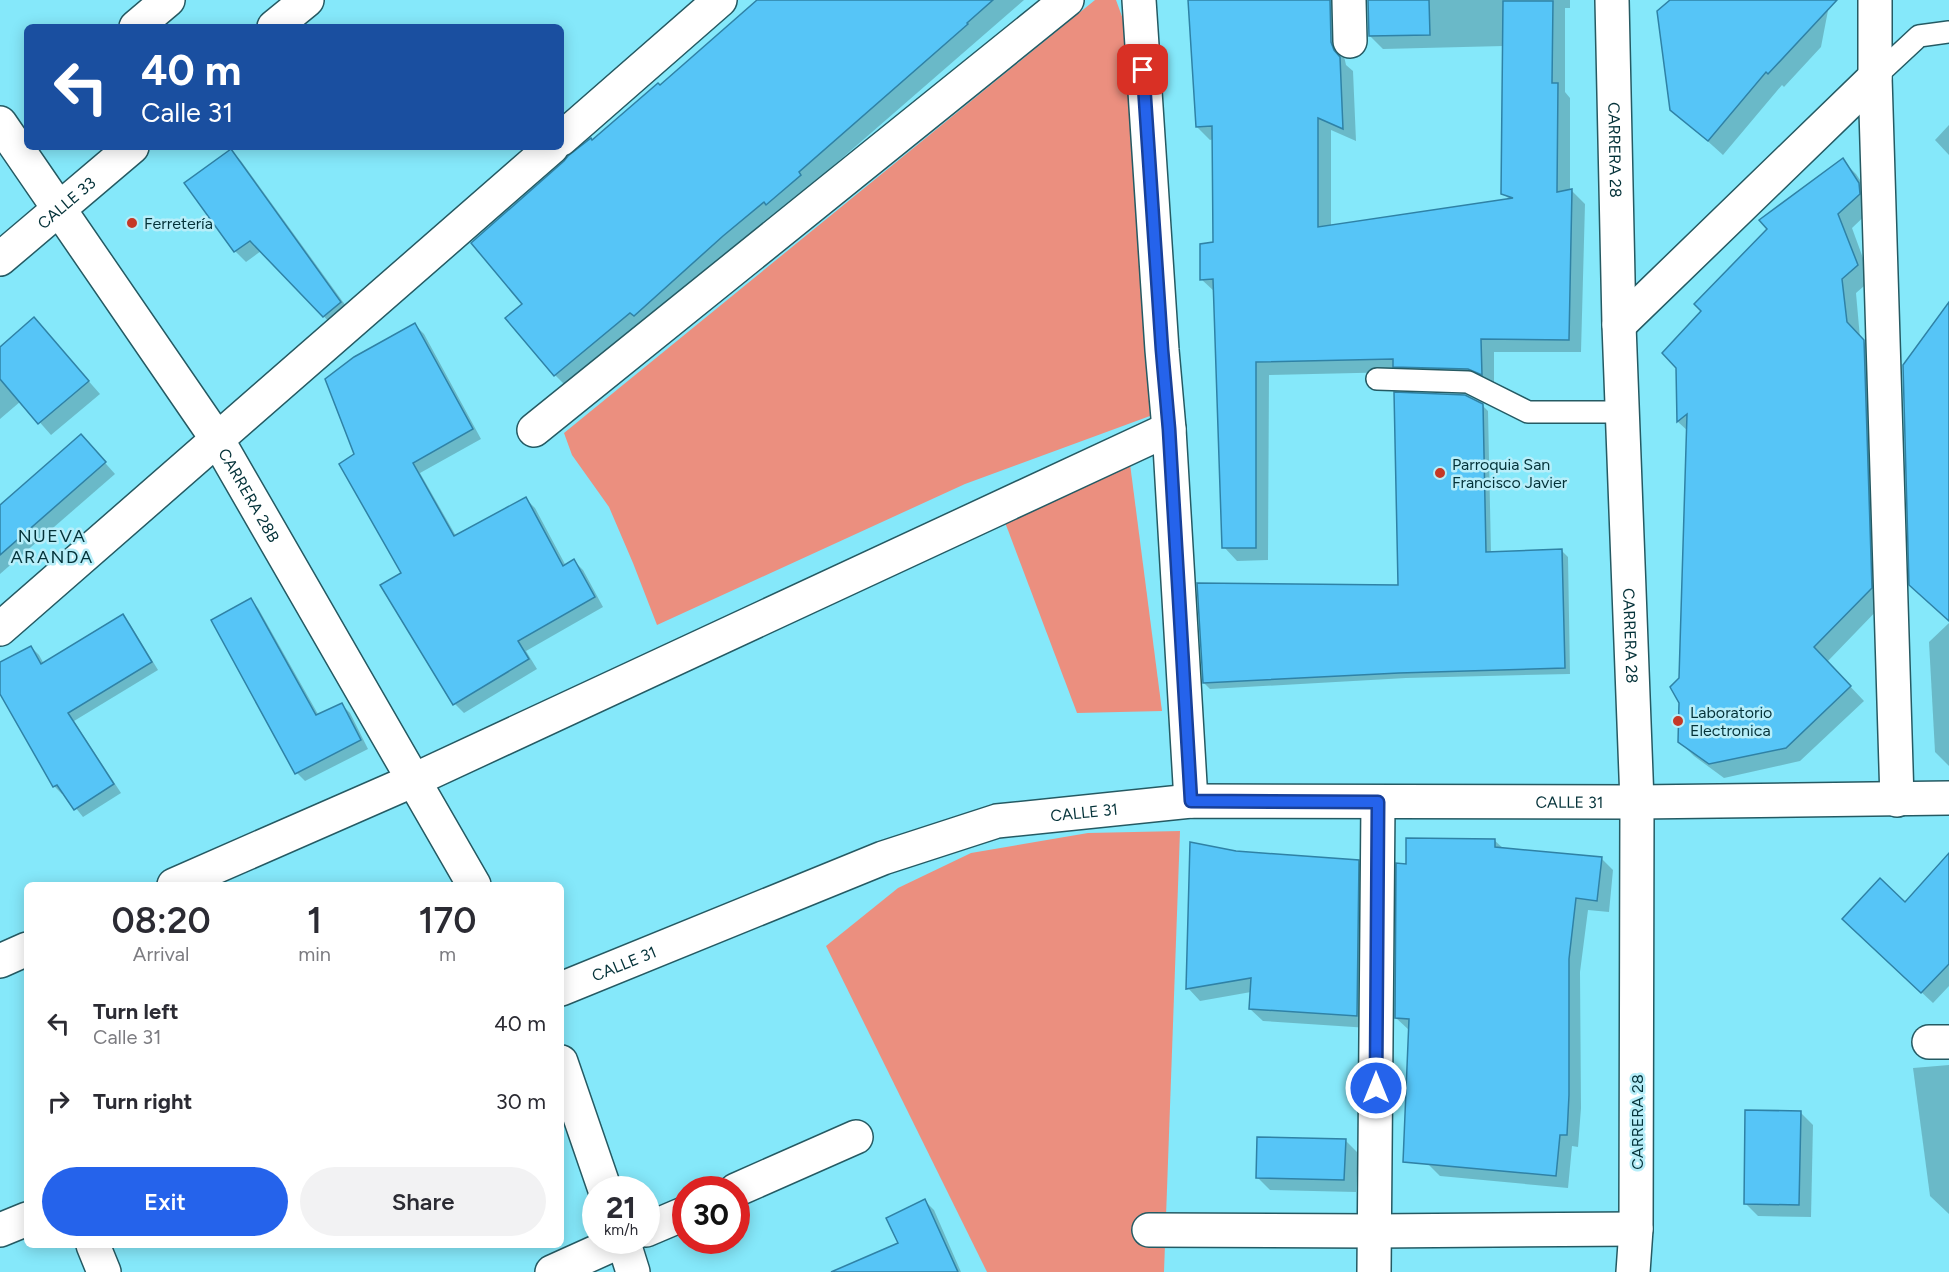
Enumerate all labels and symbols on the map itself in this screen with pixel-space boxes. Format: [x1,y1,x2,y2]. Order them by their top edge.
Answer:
pin [1117,44,1168,95]
street label: CARRERA 28 [1605,102,1626,198]
street label: CALLE 33 [34,173,99,233]
place label: Ferretería [144,214,213,233]
marker: Ferretería [125,216,139,230]
street label: CARRERA 28B [215,445,284,546]
place label: Parroquia San Francisco Javier [1452,455,1568,492]
marker: Parroquia San Francisco Javier [1433,466,1447,480]
district label: NUEVA ARANDA [10,525,94,568]
street label: CARRERA 28 [1619,588,1642,684]
place label: Laboratorio Electronica [1690,703,1772,740]
marker: Laboratorio Electronica [1671,714,1685,728]
street label: CALLE 31 [1536,792,1603,811]
street label: CALLE 31 [1049,799,1119,825]
street label: CALLE 31 [589,942,659,985]
position arrow [1344,1056,1408,1120]
street label: CARRERA 28 [1628,1074,1647,1170]
speed limit sign: 30 [672,1176,750,1254]

